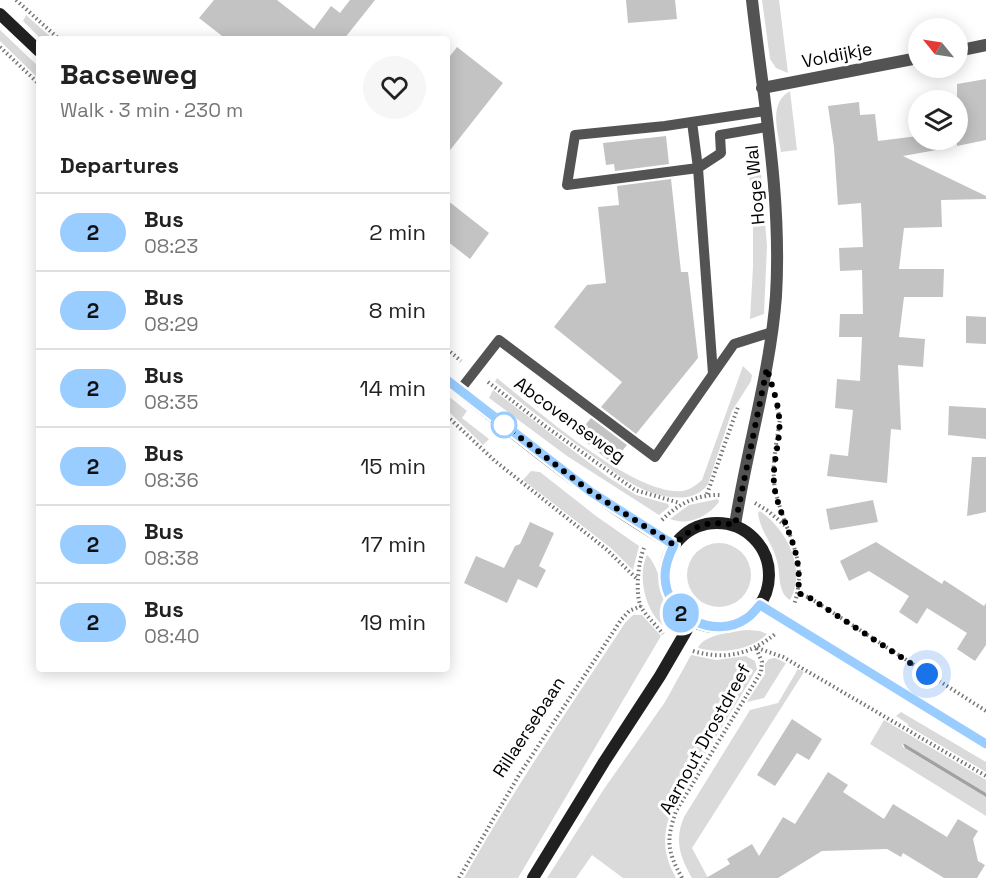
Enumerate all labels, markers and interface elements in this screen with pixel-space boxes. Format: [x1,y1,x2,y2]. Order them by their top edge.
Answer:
north arrow [908,18,968,78]
map controls [908,18,968,150]
street label: Voldijkje [800,36,874,73]
text: Bacseweg [60,56,198,92]
button: heart [363,56,426,119]
button: layers [908,90,968,150]
text: Walk · 3 min · 230 m [60,97,243,123]
street label: Hoge Wal [740,144,769,226]
text: Departures [60,151,179,179]
text: Bus [144,205,184,233]
text: 2 min [369,218,426,246]
text: 2 [87,219,99,246]
text: 08:23 [144,233,198,259]
text: Bus [144,283,184,311]
text: 8 min [369,296,426,324]
text: 2 [87,297,99,324]
text: 08:29 [144,311,199,337]
text: Bus [144,361,184,389]
street label: Abcovenseweg [510,372,630,468]
text: 14 min [360,374,426,402]
text: 2 [87,375,99,402]
text: 08:35 [144,389,198,415]
unlabelled marker [491,412,517,438]
text: Bus [144,439,184,467]
text: 15 min [360,452,426,480]
text: 2 [87,453,99,480]
text: 08:36 [144,467,199,493]
text: Bus [144,517,184,545]
text: 17 min [361,530,426,558]
text: 2 [87,531,99,558]
text: 08:38 [144,545,199,571]
line badge: 2 [662,594,700,632]
text: Bus [144,595,184,623]
text: 2 [675,600,687,627]
text: 19 min [360,608,426,636]
text: 2 [87,609,99,636]
text: 08:40 [144,623,200,649]
your location [912,659,942,689]
street label: Aarnout Drostdreef [654,660,755,818]
street label: Rillaersebaan [488,672,570,781]

